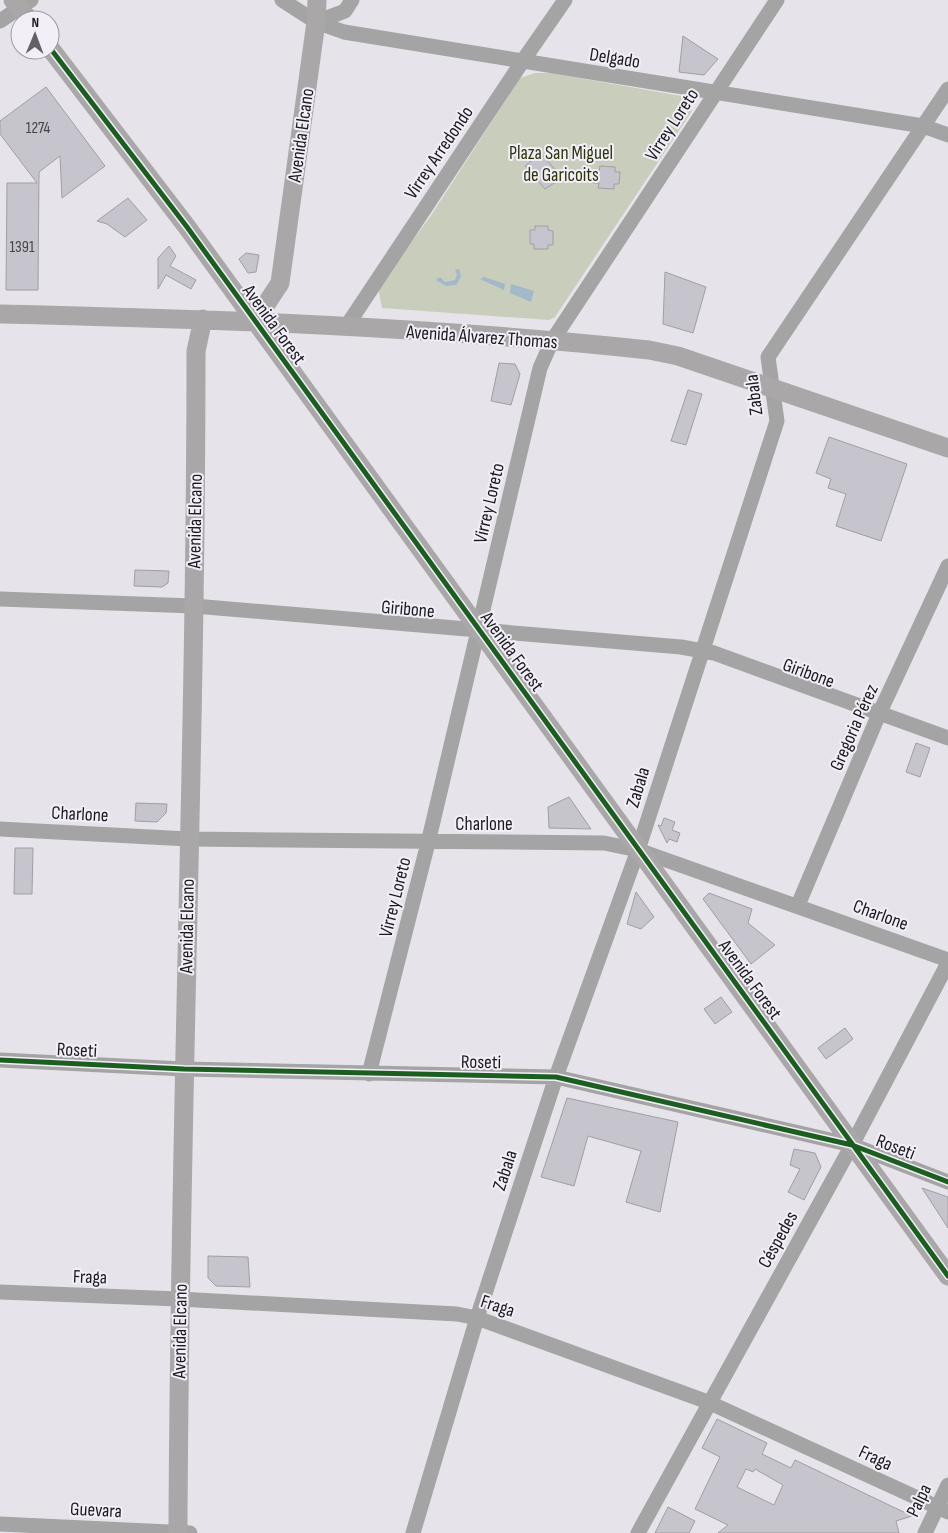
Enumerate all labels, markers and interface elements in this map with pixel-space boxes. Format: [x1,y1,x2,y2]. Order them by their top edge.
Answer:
north arrow [10,10,60,60]
text: N [31,14,39,31]
street label: Delgado [588,43,642,74]
street label: Virrey Loreto [640,84,704,165]
street label: Avenida Elcano [283,87,319,185]
street label: Virrey Arredondo [400,102,479,204]
house number: 1274 [26,119,51,138]
park label: Plaza San Miguel de Garicoits [509,142,613,187]
house number: 1391 [10,238,35,257]
street label: Avenida Forest [237,280,311,369]
street label: Avenida Álvarez Thomas [405,321,558,354]
street label: Zabala [741,373,768,417]
street label: Virrey Loreto [469,461,510,546]
street label: Avenida Elcano [183,473,208,570]
street label: Giribone [380,596,436,623]
street label: Avenida Forest [475,607,549,696]
street label: Giribone [779,653,838,693]
street label: Gregoria Pérez [825,681,884,774]
street label: Zabala [621,764,655,810]
street label: Charlone [51,802,109,827]
street label: Charlone [455,813,513,836]
street label: Virrey Loreto [374,855,416,940]
street label: Avenida Elcano [175,878,200,975]
street label: Charlone [850,895,911,936]
street label: Avenida Forest [713,935,787,1024]
street label: Roseti [56,1038,98,1063]
street label: Roseti [461,1051,501,1074]
street label: Roseti [873,1129,918,1165]
street label: Zabala [488,1147,523,1194]
street label: Céspedes [753,1207,803,1272]
street label: Fraga [72,1265,107,1290]
street label: Avenida Elcano [168,1283,193,1380]
street label: Fraga [478,1290,517,1323]
street label: Fraga [855,1441,896,1476]
street label: Palpa [902,1480,937,1521]
street label: Guevara [69,1498,122,1523]

